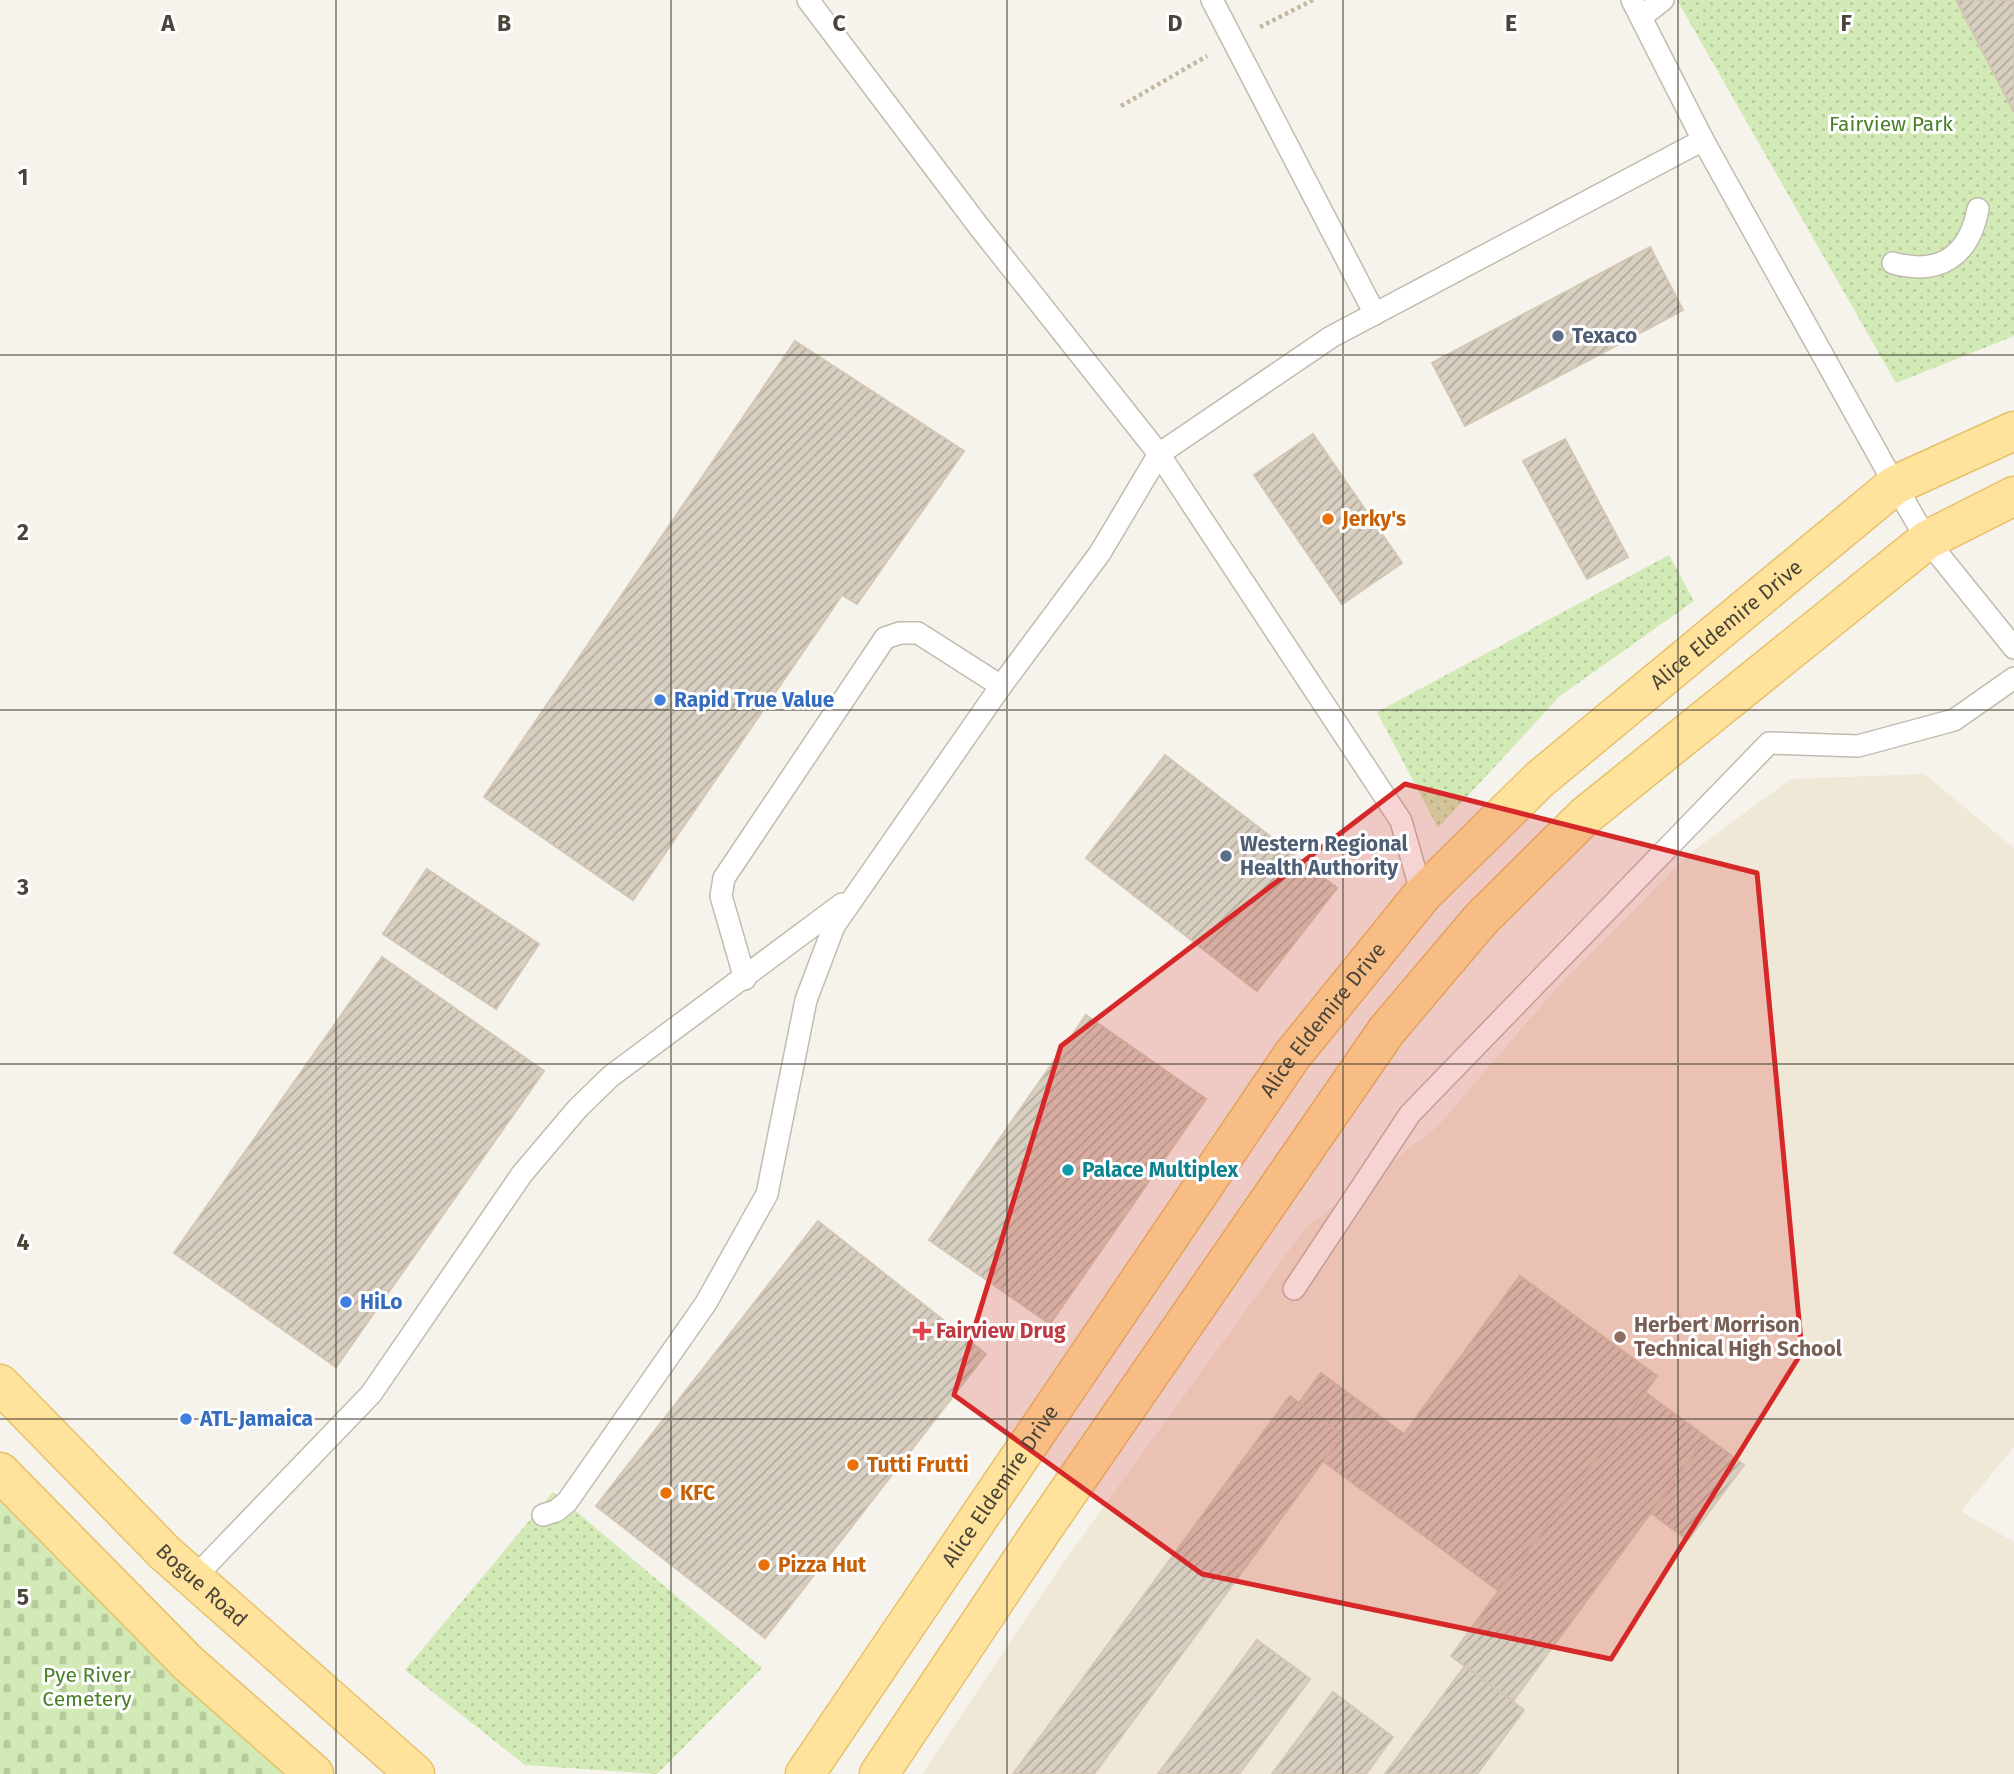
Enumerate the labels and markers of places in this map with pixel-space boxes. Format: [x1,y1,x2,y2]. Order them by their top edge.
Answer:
place label: Texaco [1572,323,1637,349]
marker: Texaco [1550,328,1566,344]
place label: Jerky's [1341,506,1406,532]
marker: Jerky's [1320,511,1336,527]
place label: Rapid True Value [674,687,835,713]
marker: Rapid True Value [652,692,668,708]
place label: Western Regional Health Authority [1240,831,1409,881]
marker: Western Regional Health Authority [1218,848,1234,864]
place label: Palace Multiplex [1082,1157,1238,1183]
marker: Palace Multiplex [1060,1162,1076,1178]
place label: HiLo [360,1289,402,1315]
marker: HiLo [338,1294,354,1310]
place label: Herbert Morrison Technical High School [1634,1312,1843,1362]
place label: Fairview Drug [936,1318,1066,1344]
marker: Fairview Drug [914,1323,930,1339]
marker: Herbert Morrison Technical High School [1612,1329,1628,1345]
place label: ATL Jamaica [199,1406,313,1432]
marker: ATL Jamaica [178,1411,194,1427]
place label: Tutti Frutti [867,1452,969,1478]
marker: Tutti Frutti [845,1457,861,1473]
place label: KFC [680,1480,715,1506]
marker: KFC [658,1485,674,1501]
place label: Pizza Hut [778,1552,867,1578]
marker: Pizza Hut [756,1557,772,1573]

